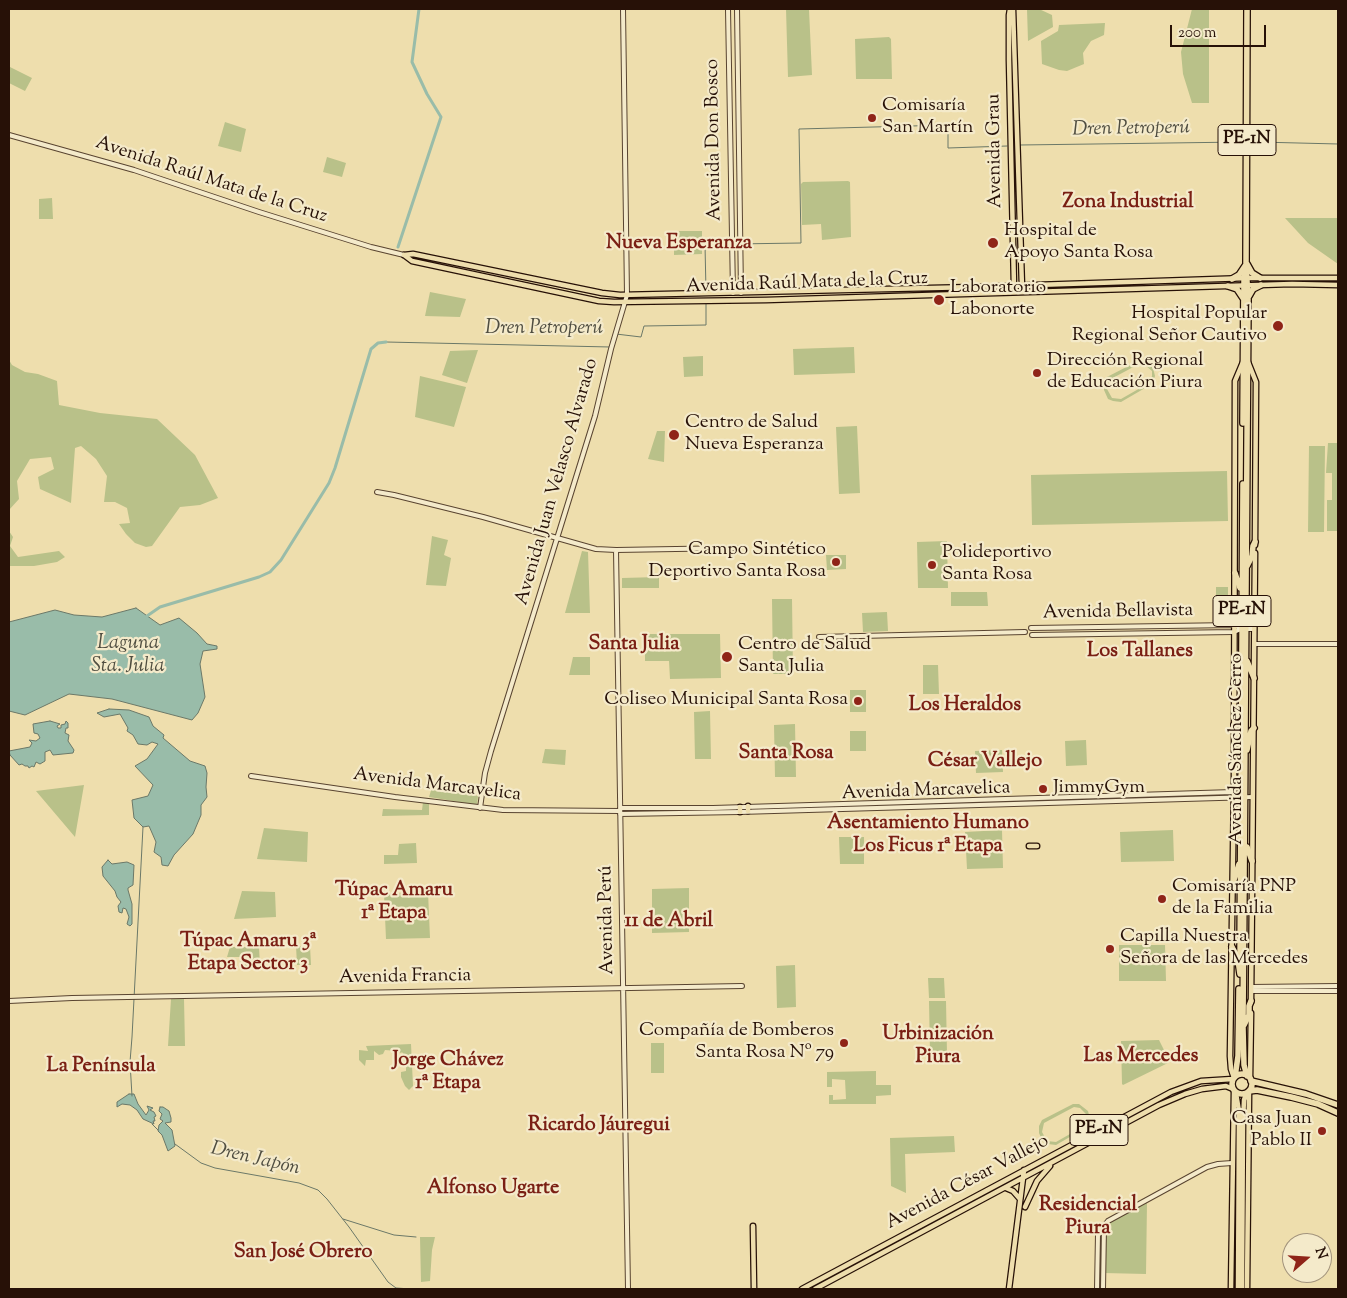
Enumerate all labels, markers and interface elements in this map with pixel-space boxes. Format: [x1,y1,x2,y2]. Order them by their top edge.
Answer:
scale bar [1172,15,1268,47]
text: 200 m [1178,23,1217,44]
street label: Avenida Don Bosco [702,59,728,221]
street label: Avenida Grau [984,93,1008,209]
place label: Comisaría San Martín [882,96,974,140]
marker: Comisaría San Martín [866,112,878,124]
water label: Dren Petroperú [1072,117,1190,143]
road number: PE-1N [1218,124,1276,156]
street label: Avenida Raúl Mata de la Cruz [92,133,330,229]
district label: Zona Industrial [1063,192,1193,216]
place label: Hospital de Apoyo Santa Rosa [1004,221,1153,265]
district label: Nueva Esperanza [606,233,752,257]
marker: Hospital de Apoyo Santa Rosa [986,236,1000,250]
street label: Avenida Raúl Mata de la Cruz [686,268,928,300]
place label: Laboratorio Labonorte [950,278,1046,322]
marker: Laboratorio Labonorte [932,293,946,307]
place label: Hospital Popular Regional Señor Cautivo [1072,304,1267,348]
water label: Dren Petroperú [485,318,603,342]
marker: Hospital Popular Regional Señor Cautivo [1271,319,1285,333]
place label: Dirección Regional de Educación Piura [1047,351,1204,395]
street label: Avenida Juan Velasco Alvarado [512,356,604,608]
marker: Dirección Regional de Educación Piura [1031,367,1043,379]
place label: Centro de Salud Nueva Esperanza [685,413,824,457]
marker: Centro de Salud Nueva Esperanza [667,428,681,442]
place label: Campo Sintético Deportivo Santa Rosa [648,540,826,584]
place label: Polideportivo Santa Rosa [942,543,1052,587]
marker: Campo Sintético Deportivo Santa Rosa [830,556,842,568]
marker: Polideportivo Santa Rosa [926,559,938,571]
road number: PE-1N [1213,596,1271,626]
street label: Avenida Bellavista [1043,600,1193,626]
water label: Laguna Sta. Julia [91,633,165,680]
district label: Santa Julia [589,634,679,658]
place label: Centro de Salud Santa Julia [738,635,871,679]
district label: Los Tallanes [1087,641,1193,665]
marker: Centro de Salud Santa Julia [720,650,734,664]
street label: Avenida Sánchez Cerro [1227,653,1249,845]
place label: Coliseo Municipal Santa Rosa [604,690,848,712]
marker: Coliseo Municipal Santa Rosa [852,695,864,707]
district label: Los Heraldos [909,695,1021,719]
district label: Santa Rosa [739,743,833,767]
district label: César Vallejo [928,751,1042,775]
street label: Avenida Marcavelica [352,764,522,808]
street label: Avenida Marcavelica [841,778,1011,806]
place label: JimmyGym [1053,778,1145,800]
marker: JimmyGym [1037,783,1049,795]
district label: Asentamiento Humano Los Ficus 1ª Etapa [827,813,1029,860]
street label: Avenida Perú [596,865,620,975]
place label: Comisaría PNP de la Familia [1172,877,1296,921]
district label: Túpac Amaru 1ª Etapa [335,880,453,927]
marker: Comisaría PNP de la Familia [1156,893,1168,905]
district label: 11 de Abril [625,911,713,935]
place label: Capilla Nuestra Señora de las Mercedes [1120,927,1308,971]
district label: Túpac Amaru 3ª Etapa Sector 3 [180,931,316,978]
marker: Capilla Nuestra Señora de las Mercedes [1104,943,1116,955]
street label: Avenida Francia [339,965,471,991]
place label: Compañía de Bomberos Santa Rosa Nº 79 [639,1021,834,1065]
district label: Urbinización Piura [882,1024,994,1071]
marker: Compañía de Bomberos Santa Rosa Nº 79 [838,1037,850,1049]
district label: Las Mercedes [1084,1046,1198,1070]
district label: Jorge Chávez 1ª Etapa [392,1050,504,1097]
district label: La Península [47,1056,155,1080]
place label: Casa Juan Pablo II [1231,1109,1312,1153]
road number: PE-1N [1070,1114,1128,1146]
district label: Ricardo Jáuregui [528,1115,670,1139]
marker: Casa Juan Pablo II [1316,1125,1328,1137]
street label: Avenida César Vallejo [883,1130,1053,1236]
water label: Dren Japón [208,1138,302,1182]
district label: Alfonso Ugarte [427,1178,559,1202]
district label: Residencial Piura [1039,1195,1137,1242]
north arrow [1282,1233,1332,1283]
district label: San José Obrero [234,1242,372,1266]
text: N [1309,1245,1332,1262]

